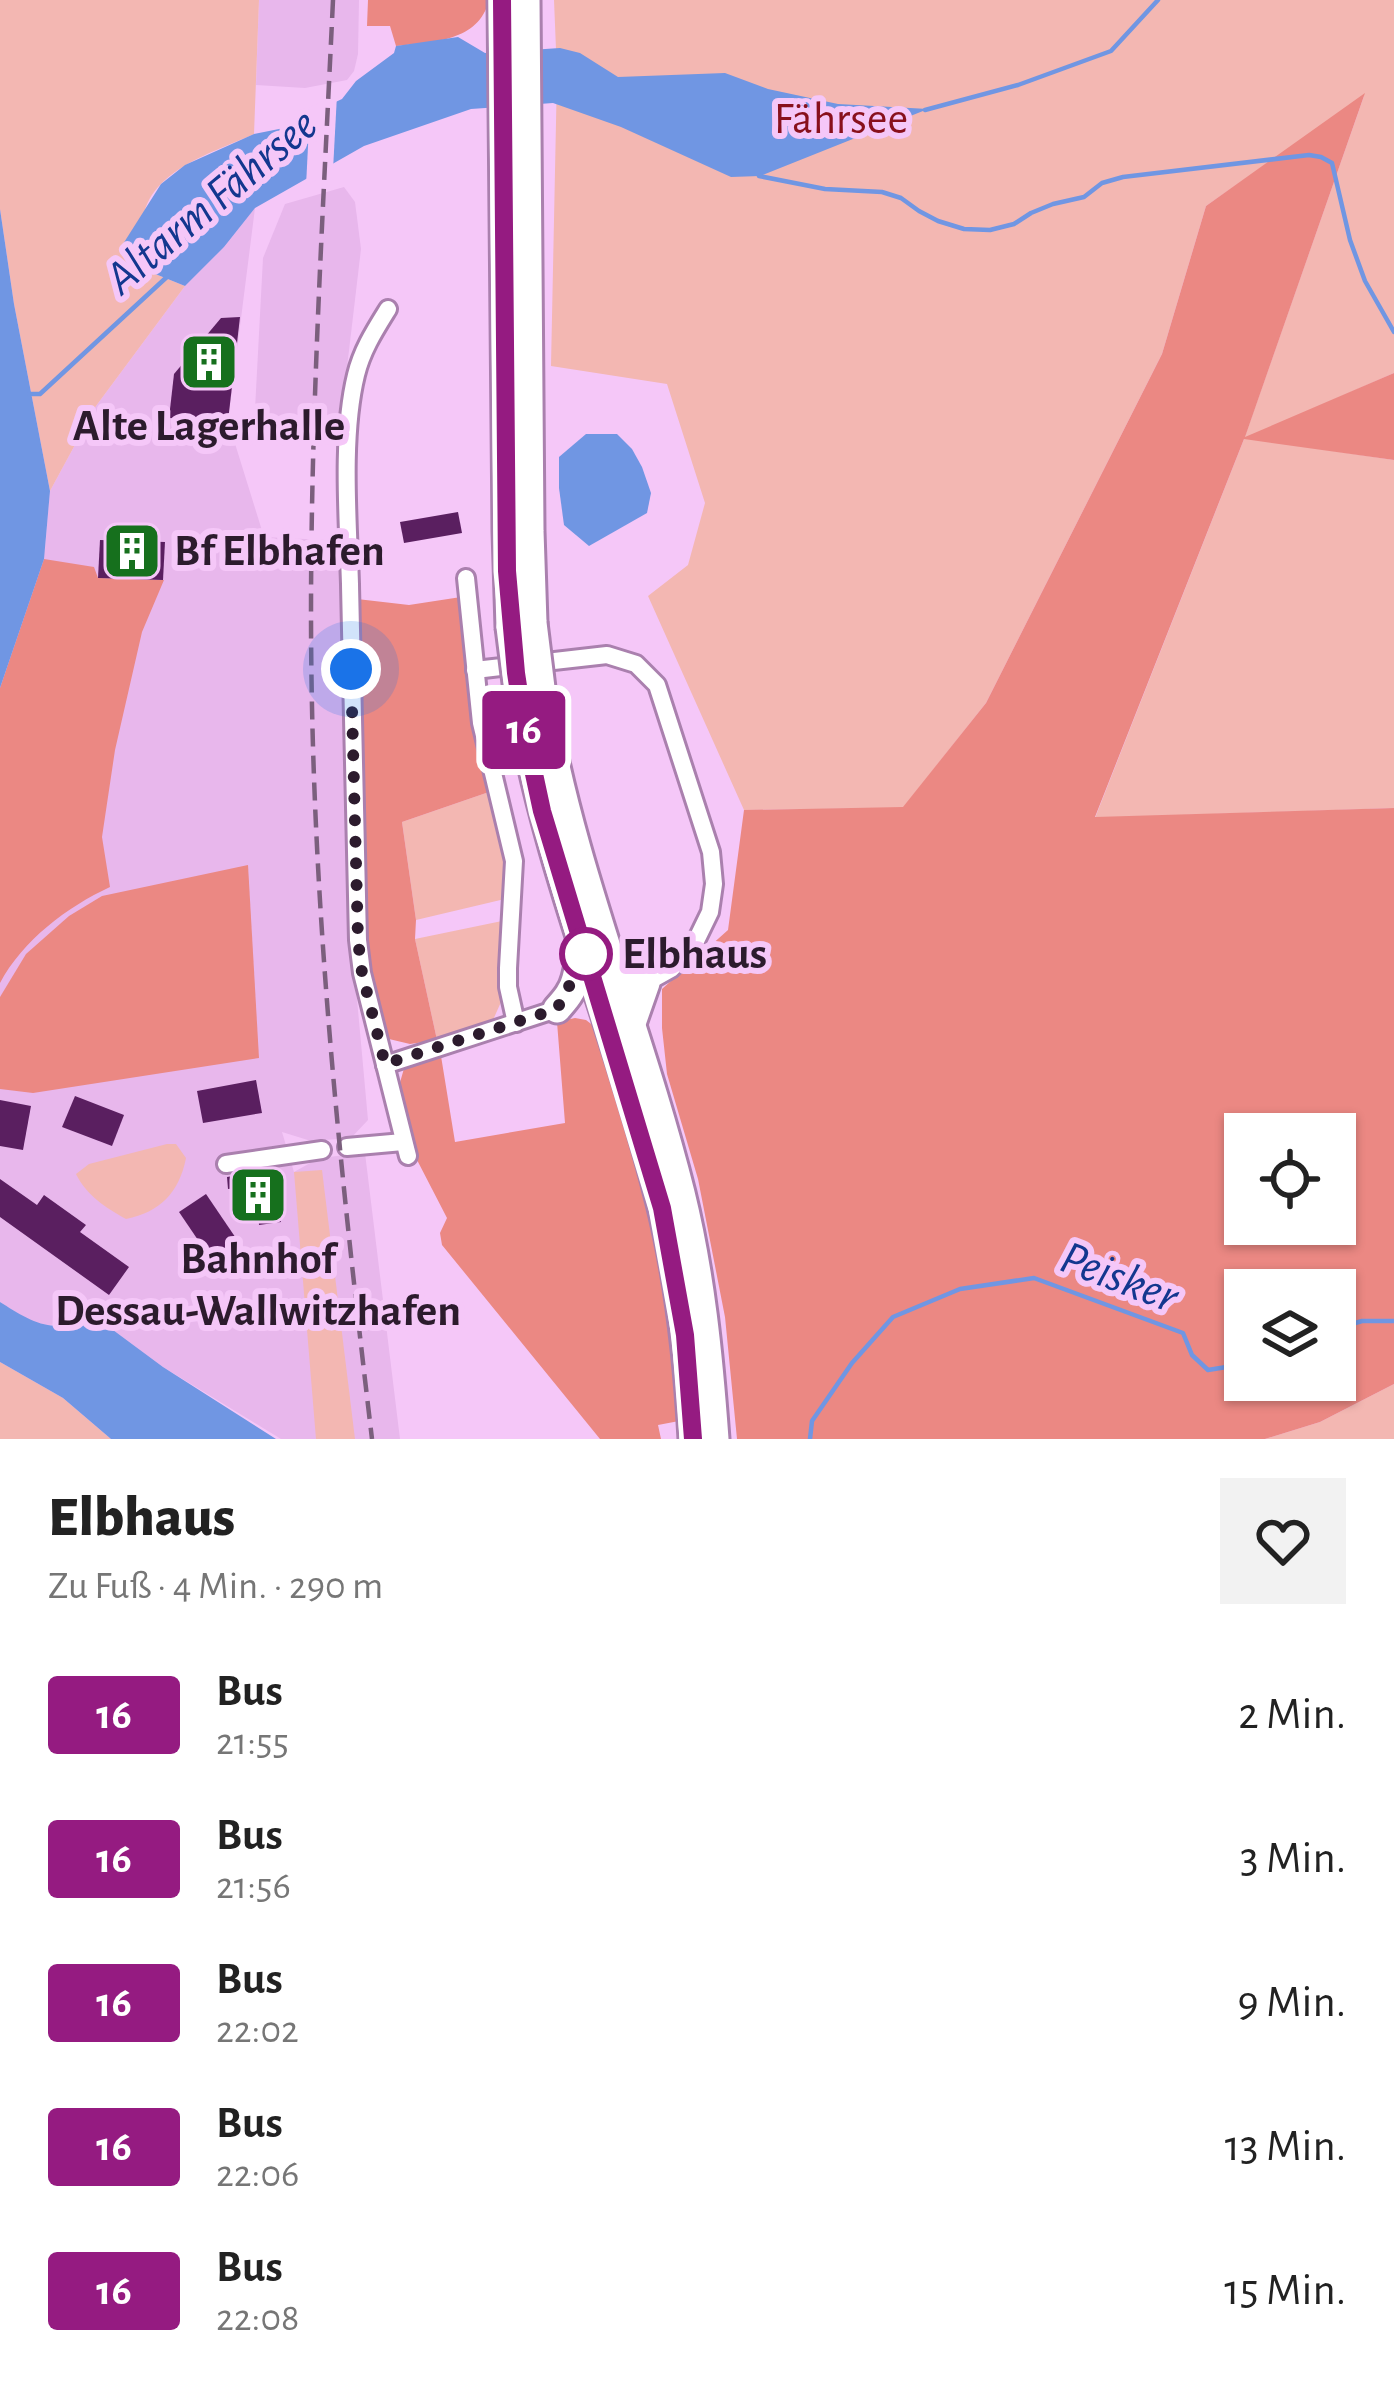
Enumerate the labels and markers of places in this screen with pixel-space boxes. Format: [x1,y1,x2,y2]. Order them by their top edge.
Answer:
building icon: Alte Lagerhalle [178,331,240,393]
place label: Alte Lagerhalle [73,404,345,449]
building icon: Bf Elbhafen [101,520,163,582]
place label: Bf Elbhafen [174,529,385,574]
marker: Elbhaus [561,929,611,979]
place label: Elbhaus [622,932,767,977]
building icon: Bahnhof Dessau-Wallwitzhafen [227,1164,289,1226]
place label: Bahnhof Dessau-Wallwitzhafen [55,1237,461,1334]

